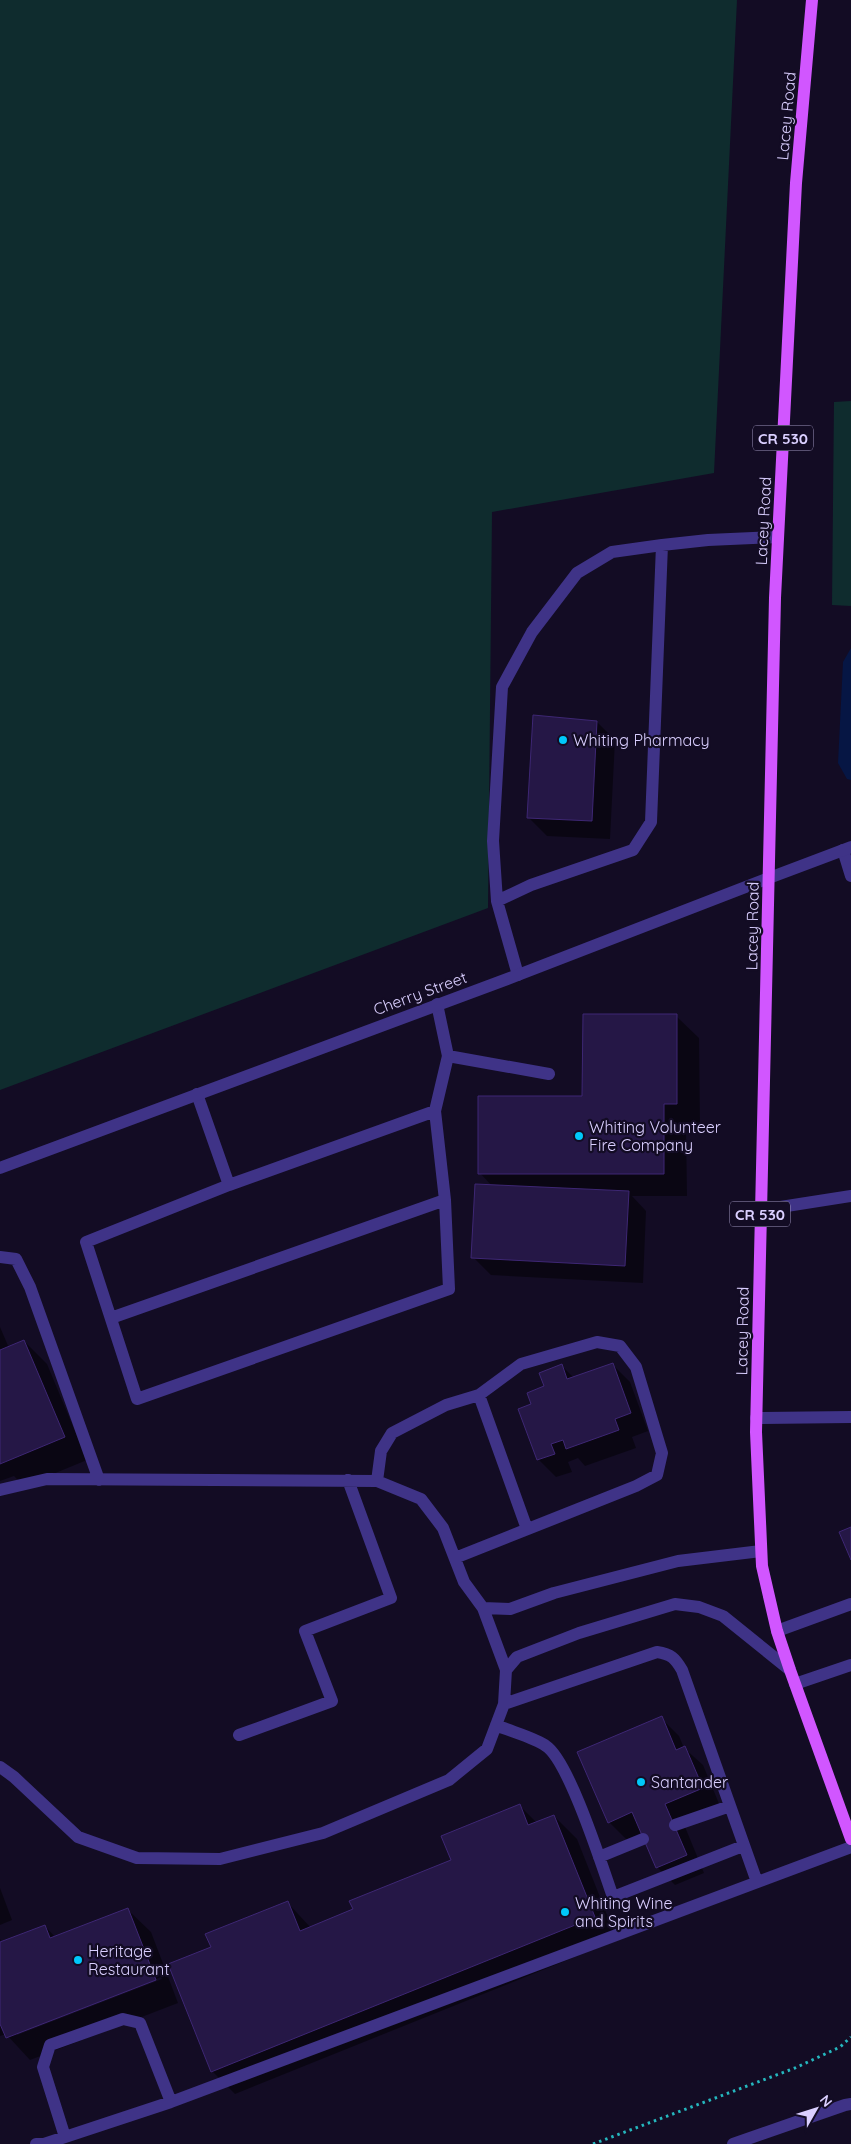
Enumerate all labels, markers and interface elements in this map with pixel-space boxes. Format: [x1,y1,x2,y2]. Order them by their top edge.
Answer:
street label: Lacey Road [772,71,800,161]
road number: CR 530 [753,426,813,450]
street label: Lacey Road [751,476,775,566]
place label: Whiting Pharmacy [573,730,710,750]
marker: Whiting Pharmacy [557,734,569,746]
street label: Lacey Road [741,882,763,970]
street label: Cherry Street [370,967,470,1019]
place label: Whiting Volunteer Fire Company [589,1117,721,1155]
marker: Whiting Volunteer Fire Company [573,1130,585,1142]
road number: CR 530 [730,1202,790,1226]
street label: Lacey Road [731,1287,753,1375]
place label: Santander [651,1772,728,1792]
marker: Santander [635,1776,647,1788]
place label: Whiting Wine and Spirits [575,1893,673,1931]
marker: Whiting Wine and Spirits [559,1906,571,1918]
place label: Heritage Restaurant [88,1941,170,1979]
marker: Heritage Restaurant [72,1954,84,1966]
north arrow [791,2084,841,2134]
text: N [816,2091,836,2110]

